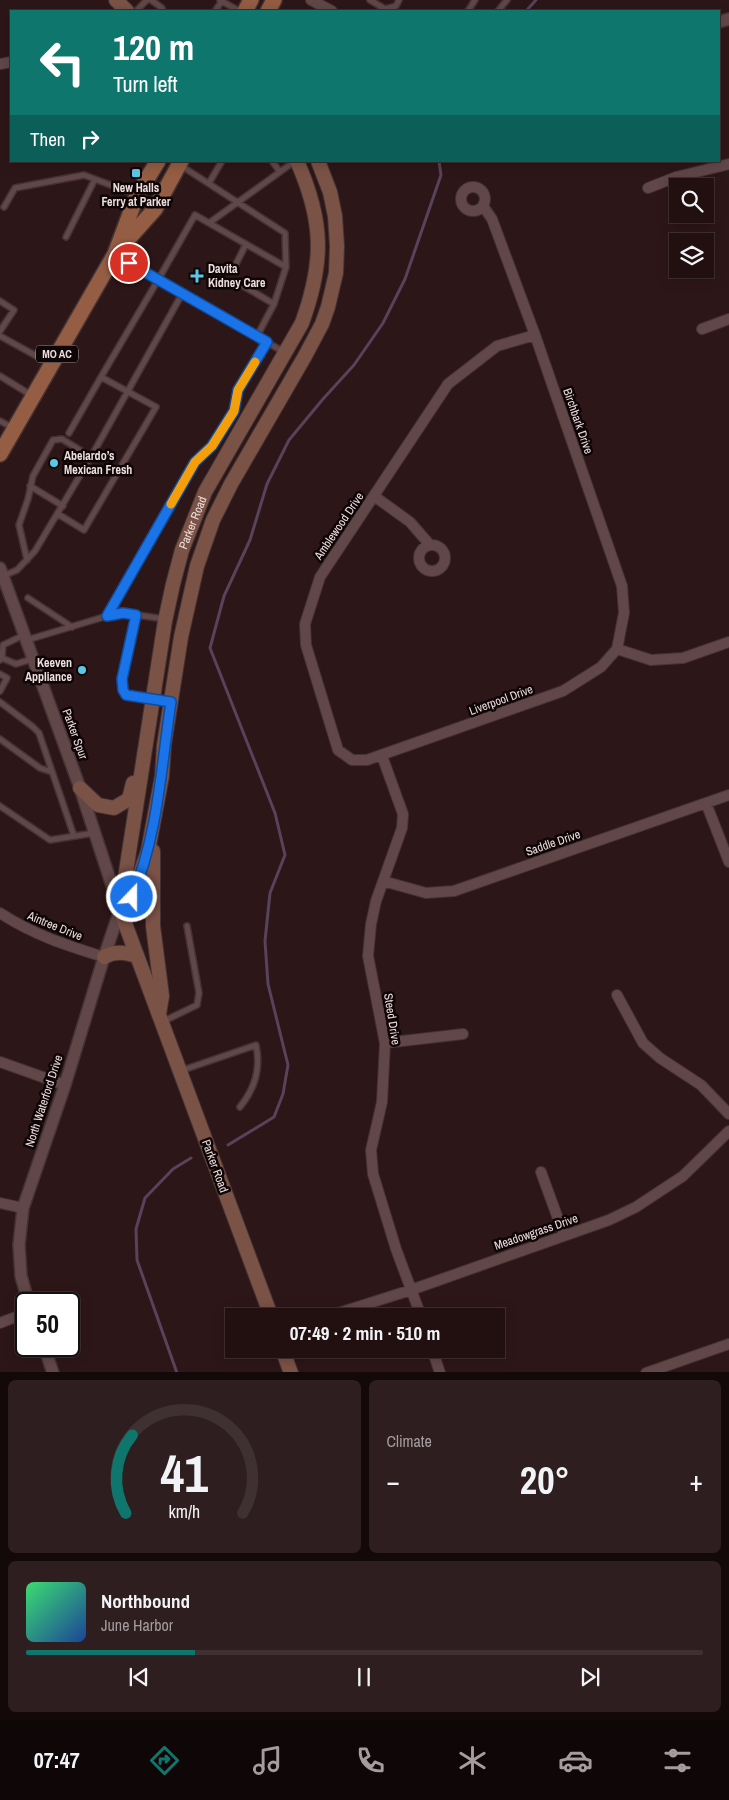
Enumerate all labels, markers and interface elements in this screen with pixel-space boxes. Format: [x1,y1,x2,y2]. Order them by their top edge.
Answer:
text: 120 m [113,24,194,71]
icon: left [30,30,95,95]
text: Turn left [113,69,178,99]
icon: right [76,125,104,153]
text: Then [30,126,66,152]
marker: New Halls Ferry at Parker [130,167,142,179]
map controls [669,178,714,278]
button: search [669,178,714,223]
place label: New Halls Ferry at Parker [102,180,171,210]
button: layers [669,233,714,278]
pin [108,242,150,284]
icon: arrive [115,249,143,277]
place label: Davita Kidney Care [208,261,266,291]
marker: Davita Kidney Care [190,269,204,283]
road number: MO AC [36,346,78,362]
street label: Birchbark Drive [559,386,597,456]
place label: Abelardo’s Mexican Fresh [64,448,132,478]
marker: Abelardo’s Mexican Fresh [48,457,60,469]
street label: Amblewood Drive [310,489,367,563]
street label: Parker Road [175,494,210,551]
place label: Keeven Appliance [25,655,73,685]
marker: Keeven Appliance [76,664,88,676]
street label: Liverpool Drive [467,681,535,719]
street label: Parker Spur [59,707,92,762]
street label: Saddle Drive [523,826,583,860]
position arrow [105,870,157,922]
street label: Aintree Drive [24,907,85,944]
street label: Steed Drive [380,992,404,1046]
street label: North Waterford Drive [22,1053,66,1149]
street label: Parker Road [198,1137,232,1195]
street label: Meadowgrass Drive [492,1210,580,1254]
speed limit sign: 50 [15,1292,80,1357]
text: 07:49 · 2 min · 510 m [290,1320,440,1346]
text: Climate [387,1430,432,1452]
text: 41 [161,1438,208,1508]
text: 20° [520,1455,570,1506]
text: − [387,1462,400,1500]
text: + [690,1462,703,1500]
text: km/h [168,1500,200,1524]
text: Northbound [101,1588,190,1614]
text: June Harbor [101,1614,173,1636]
icon: previous [125,1663,153,1691]
icon: pause [350,1663,378,1691]
icon: next [576,1663,604,1691]
icon: directions [147,1743,182,1778]
icon: music [250,1743,285,1778]
icon: phone [353,1743,388,1778]
icon: climate [455,1743,490,1778]
icon: car [558,1743,593,1778]
icon: filters [660,1743,695,1778]
text: 07:47 [34,1745,80,1775]

